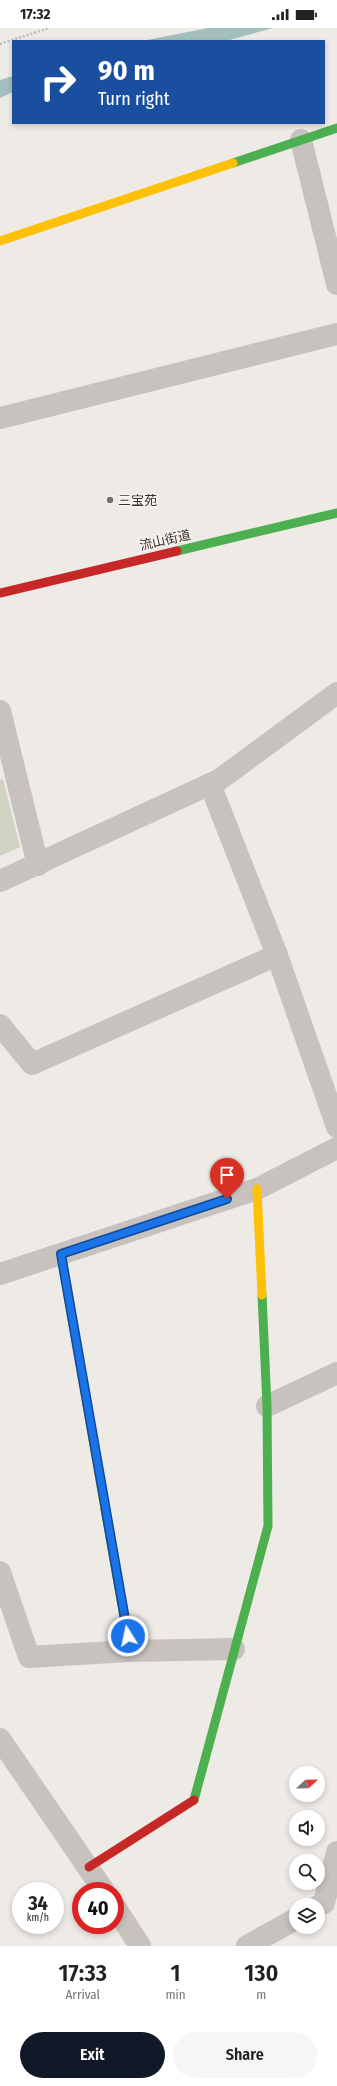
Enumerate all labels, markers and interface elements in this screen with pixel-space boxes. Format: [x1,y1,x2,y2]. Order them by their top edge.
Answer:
text: 17:32 [20,5,50,23]
text: 90 m [98,54,155,87]
icon: right [32,56,84,108]
text: Turn right [98,88,170,110]
place label: 三宝苑 [118,493,157,508]
marker: 三宝苑 [105,495,115,505]
street label: 流山街道 [138,527,192,553]
pin [210,1158,244,1199]
icon: arrive [216,1164,238,1186]
position arrow [107,1615,149,1657]
north arrow [289,1766,325,1802]
map controls [289,1766,325,1934]
button: sound [289,1810,325,1846]
button: search [289,1854,325,1890]
speed limit sign: 40 [72,1882,124,1934]
text: 34 [28,1891,48,1915]
button: layers [289,1898,325,1934]
text: km/h [27,1912,49,1924]
text: 17:33 [59,1959,107,1987]
text: 1 [171,1959,181,1987]
text: 130 [244,1959,278,1987]
text: Arrival [66,1987,100,2002]
text: min [166,1987,186,2002]
text: m [256,1987,266,2002]
button: Exit [20,2032,165,2078]
button: Share [173,2032,317,2078]

